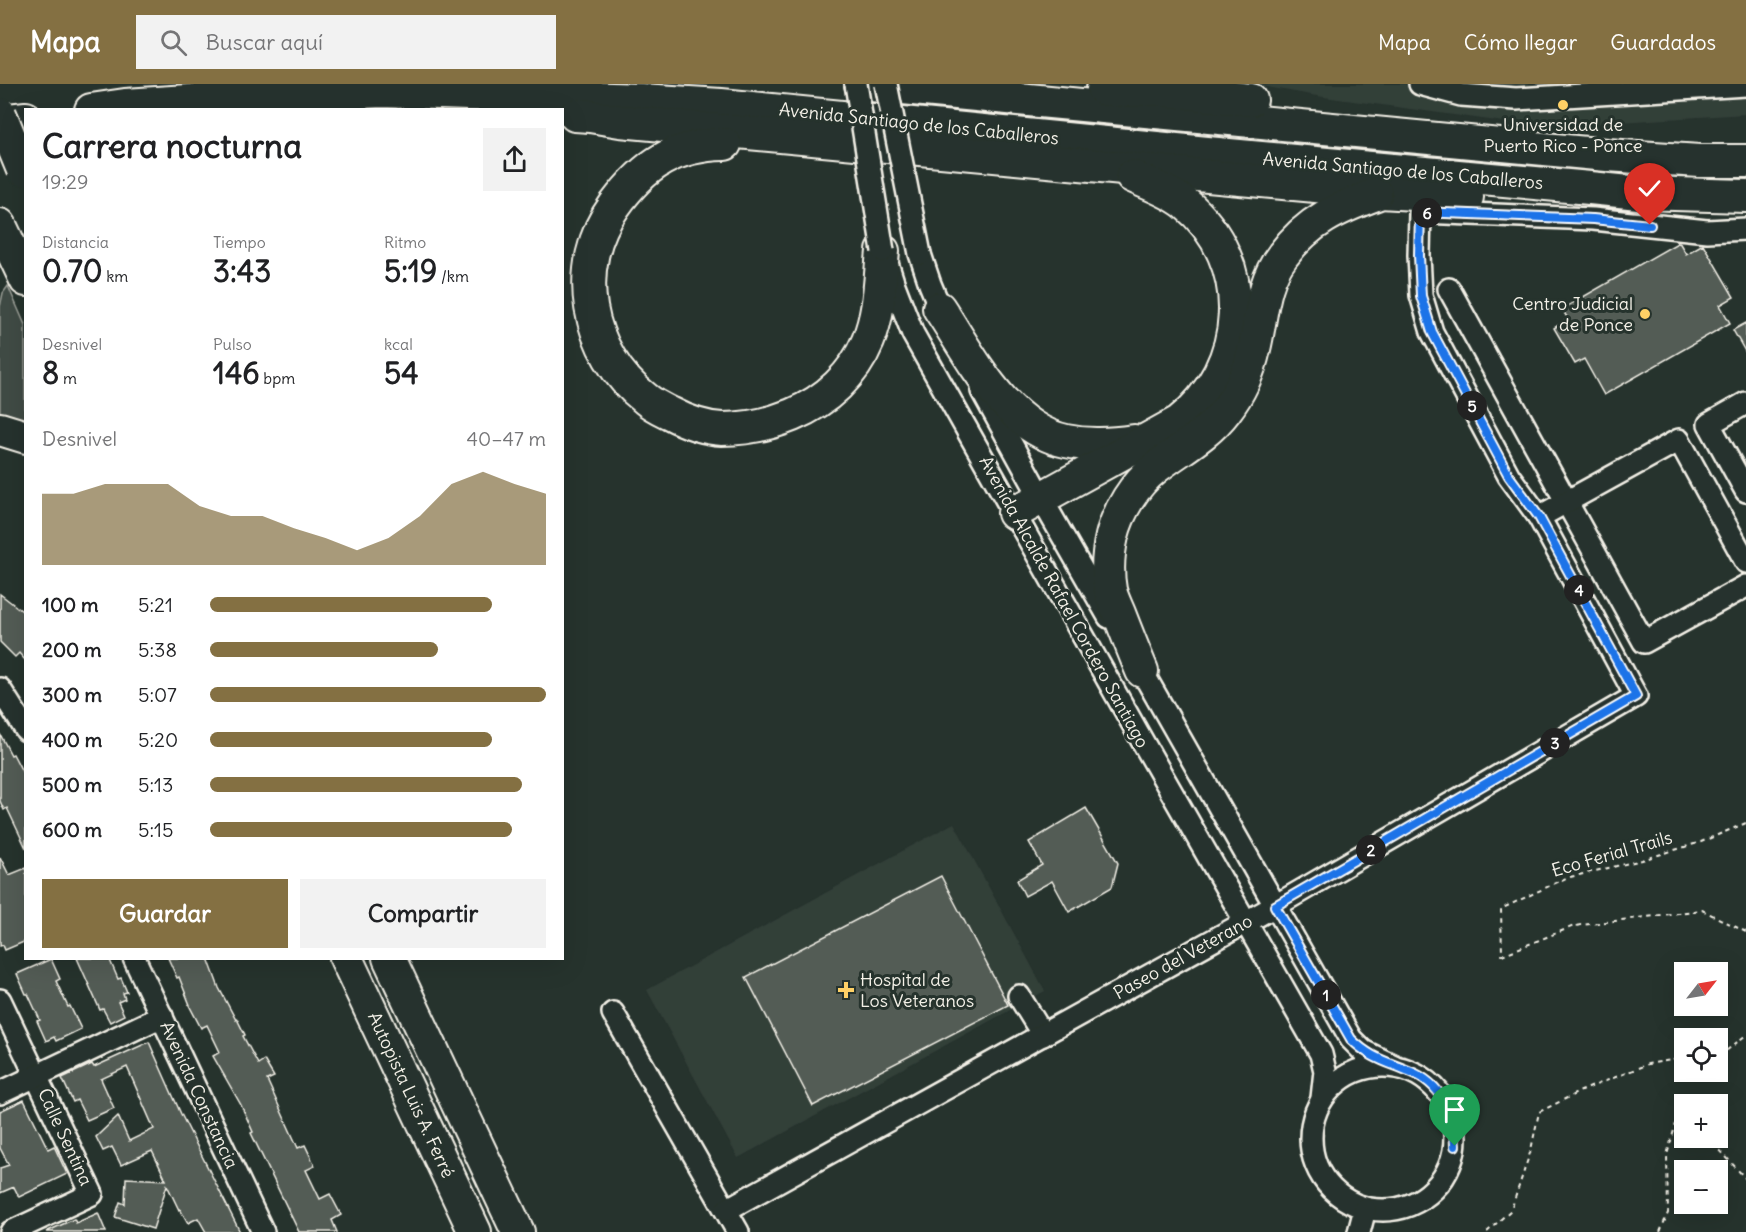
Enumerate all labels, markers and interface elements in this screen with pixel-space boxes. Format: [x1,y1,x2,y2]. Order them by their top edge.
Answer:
search box [136,15,556,69]
text: Mapa [30,24,100,60]
icon: search [157,26,190,59]
text: Buscar aquí [205,28,323,56]
text: Mapa [1378,29,1431,56]
text: Cómo llegar [1464,29,1577,56]
text: Guardados [1610,29,1716,56]
street label: Avenida Santiago de los Caballeros [778,97,1060,150]
marker: Universidad de Puerto Rico - Ponce [1556,98,1570,112]
place label: Universidad de Puerto Rico - Ponce [1483,113,1643,157]
text: Carrera nocturna [42,125,302,167]
button: share [483,128,546,191]
street label: Avenida Santiago de los Caballeros [1262,147,1544,194]
pin [1624,163,1675,225]
text: 19:29 [42,169,88,194]
icon: check [1633,172,1666,205]
pin: 6 [1412,198,1442,228]
text: 6 [1422,203,1432,223]
text: Distancia [42,232,109,252]
text: Tiempo [213,232,266,252]
text: Ritmo [384,232,426,252]
text: 0.70 [42,252,102,290]
text: 3:43 [213,252,271,290]
text: 5:19 [384,252,437,290]
text: km [102,266,128,286]
text: /km [437,266,469,286]
place label: Centro Judicial de Ponce [1512,292,1633,336]
marker: Centro Judicial de Ponce [1638,307,1652,321]
text: Desnivel [42,334,102,354]
text: Pulso [213,334,252,354]
text: kcal [384,334,413,354]
text: 8 [42,354,59,392]
text: 146 [213,354,260,392]
text: 54 [384,354,419,392]
text: m [59,368,77,388]
text: bpm [260,368,295,388]
pin: 5 [1457,391,1487,421]
text: 5 [1467,396,1477,416]
text: Desnivel [42,426,117,451]
text: 40–47 m [466,426,546,451]
street label: Avenida Alcalde Rafael Cordero Santiago [974,452,1155,752]
pin: 4 [1564,575,1594,605]
text: 4 [1574,580,1584,600]
text: 100 m [42,592,99,617]
text: 5:21 [138,592,173,617]
text: 200 m [42,637,102,662]
text: 5:38 [138,637,177,662]
text: 300 m [42,682,102,707]
text: 5:07 [138,682,177,707]
text: 400 m [42,727,102,752]
text: 5:20 [138,727,178,752]
pin: 3 [1540,728,1570,758]
text: 3 [1550,733,1560,753]
text: 500 m [42,772,102,797]
text: 5:13 [138,772,173,797]
text: 600 m [42,817,102,842]
text: 5:15 [138,817,173,842]
street label: Eco Ferial Trails [1549,825,1675,882]
pin: 2 [1356,835,1386,865]
text: 2 [1367,840,1375,860]
button: Guardar [42,879,288,948]
button: Compartir [300,879,546,948]
street label: Paseo del Veterano [1109,909,1256,1004]
north arrow [1674,962,1728,1016]
map controls [1674,962,1728,1214]
place label: Hospital de Los Veteranos [860,968,974,1012]
pin: 1 [1311,980,1341,1010]
marker: Hospital de Los Veteranos [837,981,855,999]
text: 1 [1323,985,1329,1005]
street label: Autopista Luis A. Ferré [363,1008,460,1181]
street label: Avenida Constancia [155,1017,244,1172]
button: locate [1674,1028,1728,1082]
street label: Calle Sentina [33,1084,98,1189]
pin [1429,1084,1480,1146]
icon: arrive [1438,1093,1471,1126]
button: + [1674,1094,1728,1148]
button: − [1674,1160,1728,1214]

